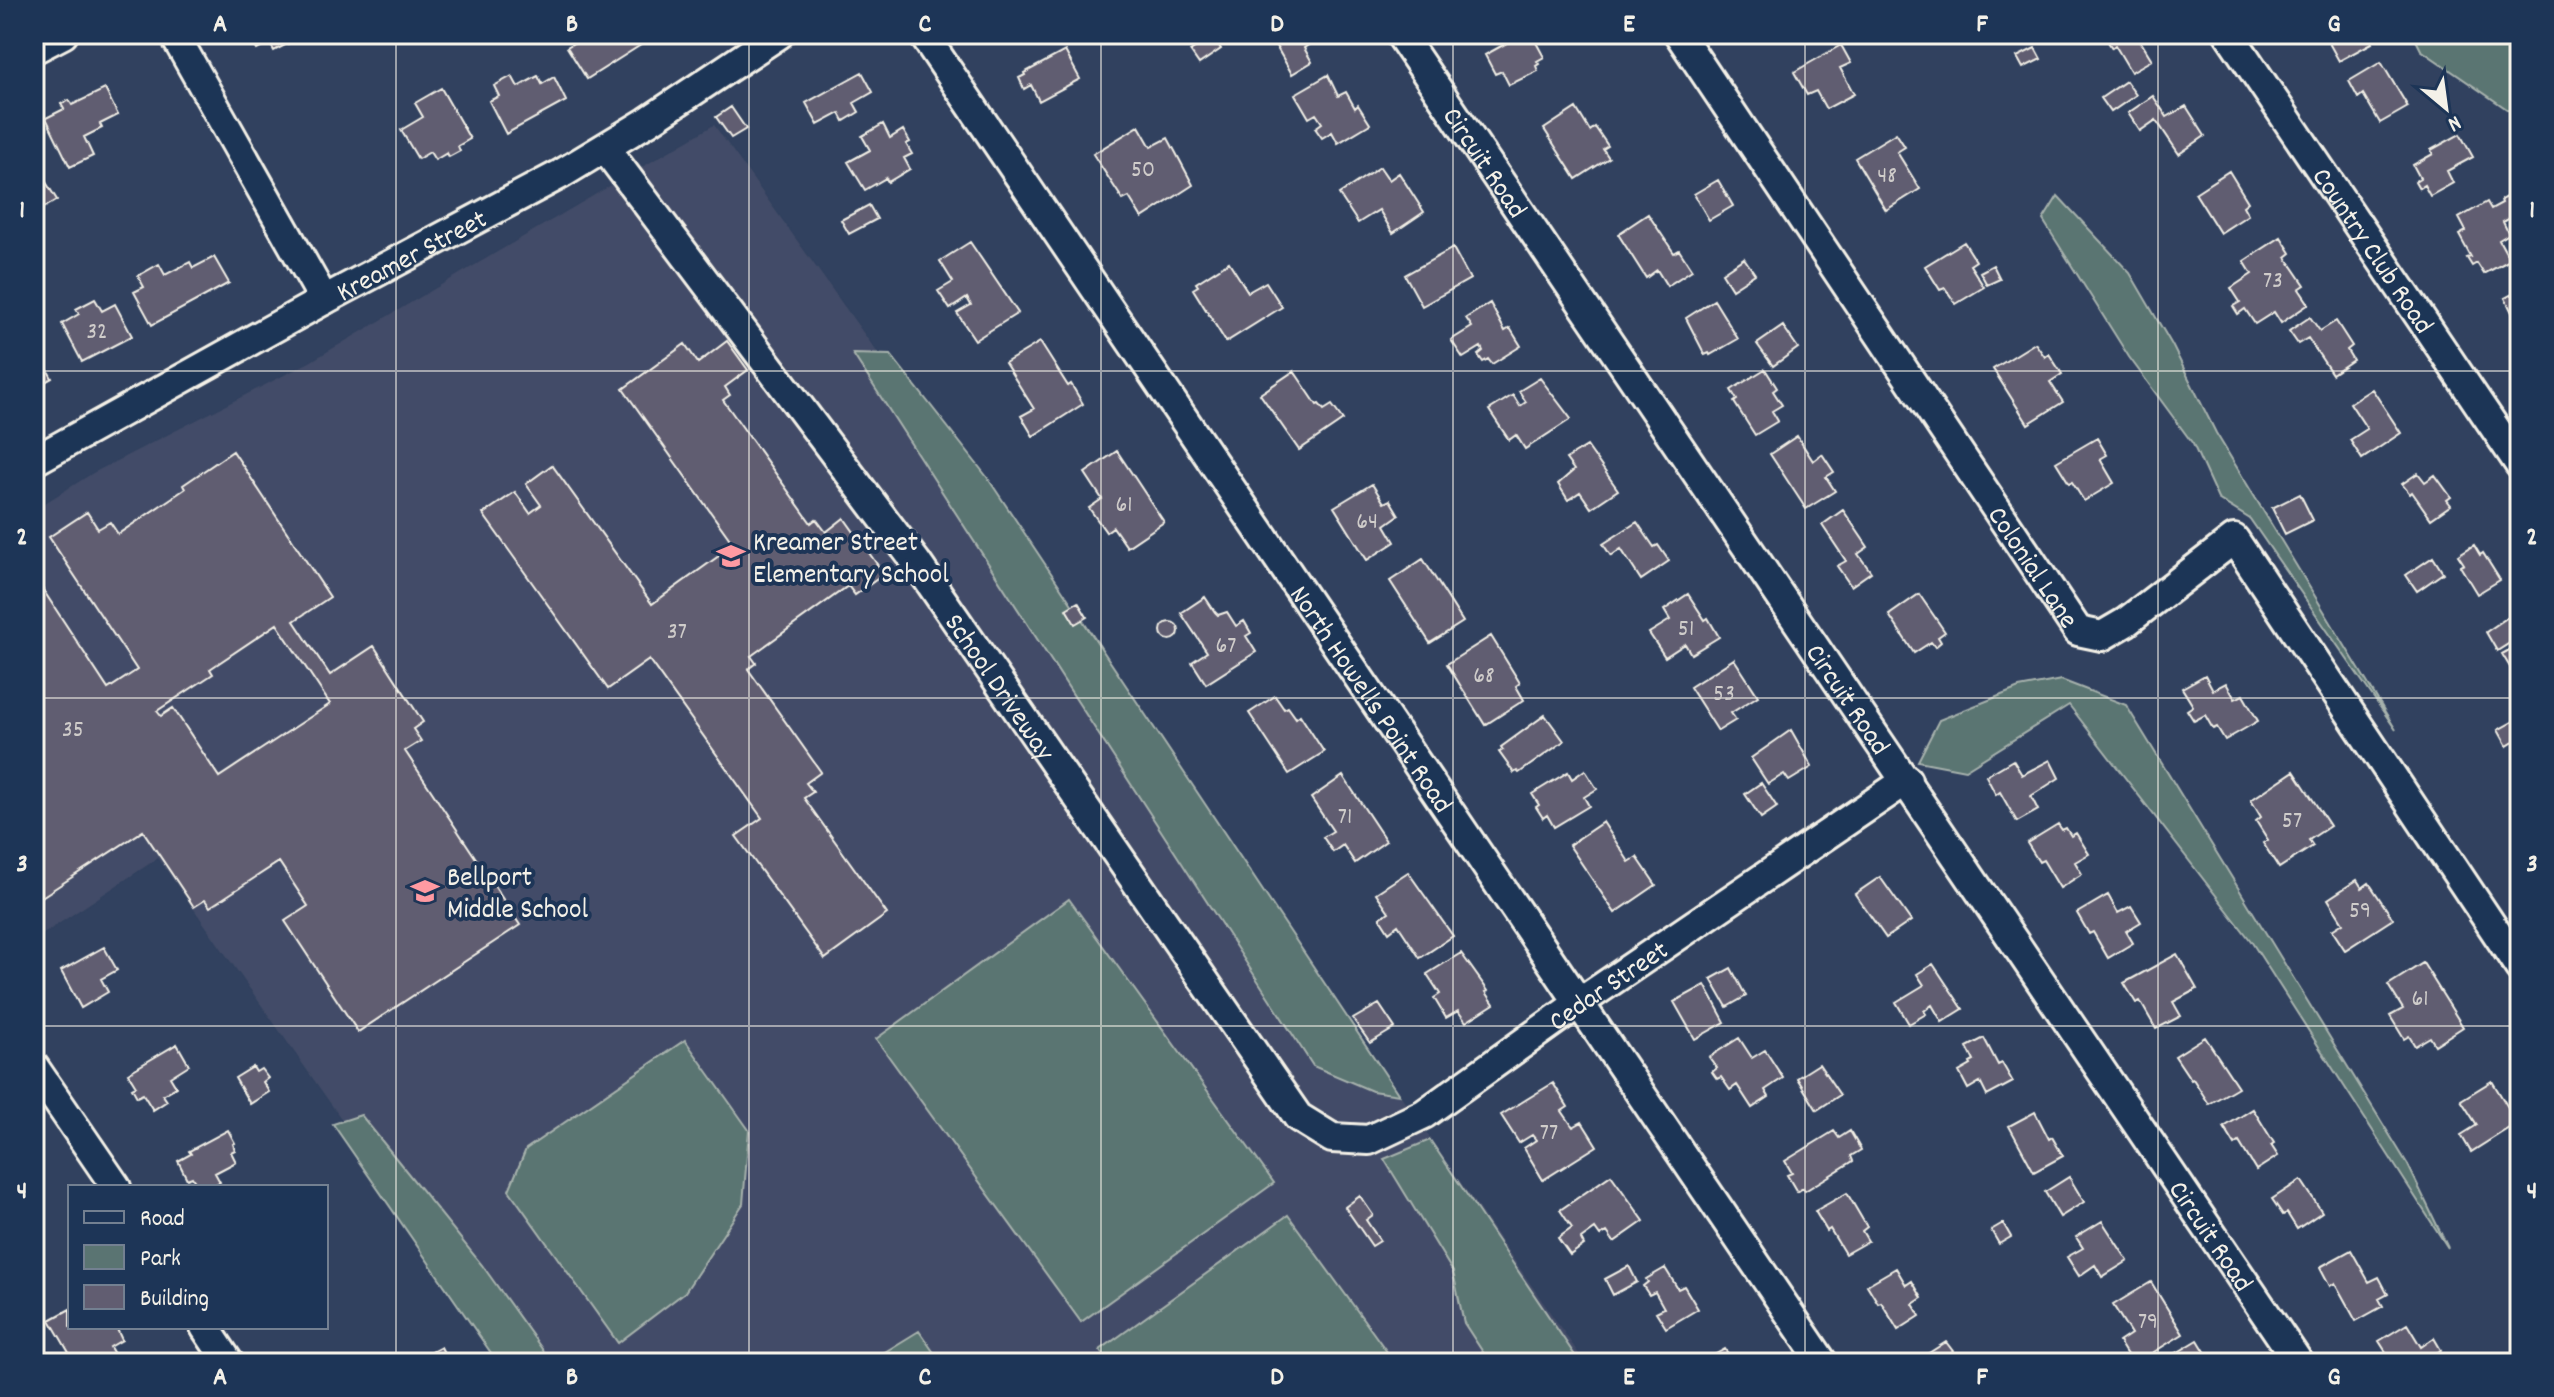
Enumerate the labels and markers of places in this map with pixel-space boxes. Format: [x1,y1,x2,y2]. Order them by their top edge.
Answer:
place label: Kreamer Street Elementary School [753,525,949,597]
school or university icon: Kreamer Street Elementary School [716,541,746,571]
place label: Bellport Middle School [447,860,589,932]
school or university icon: Bellport Middle School [410,876,440,906]

